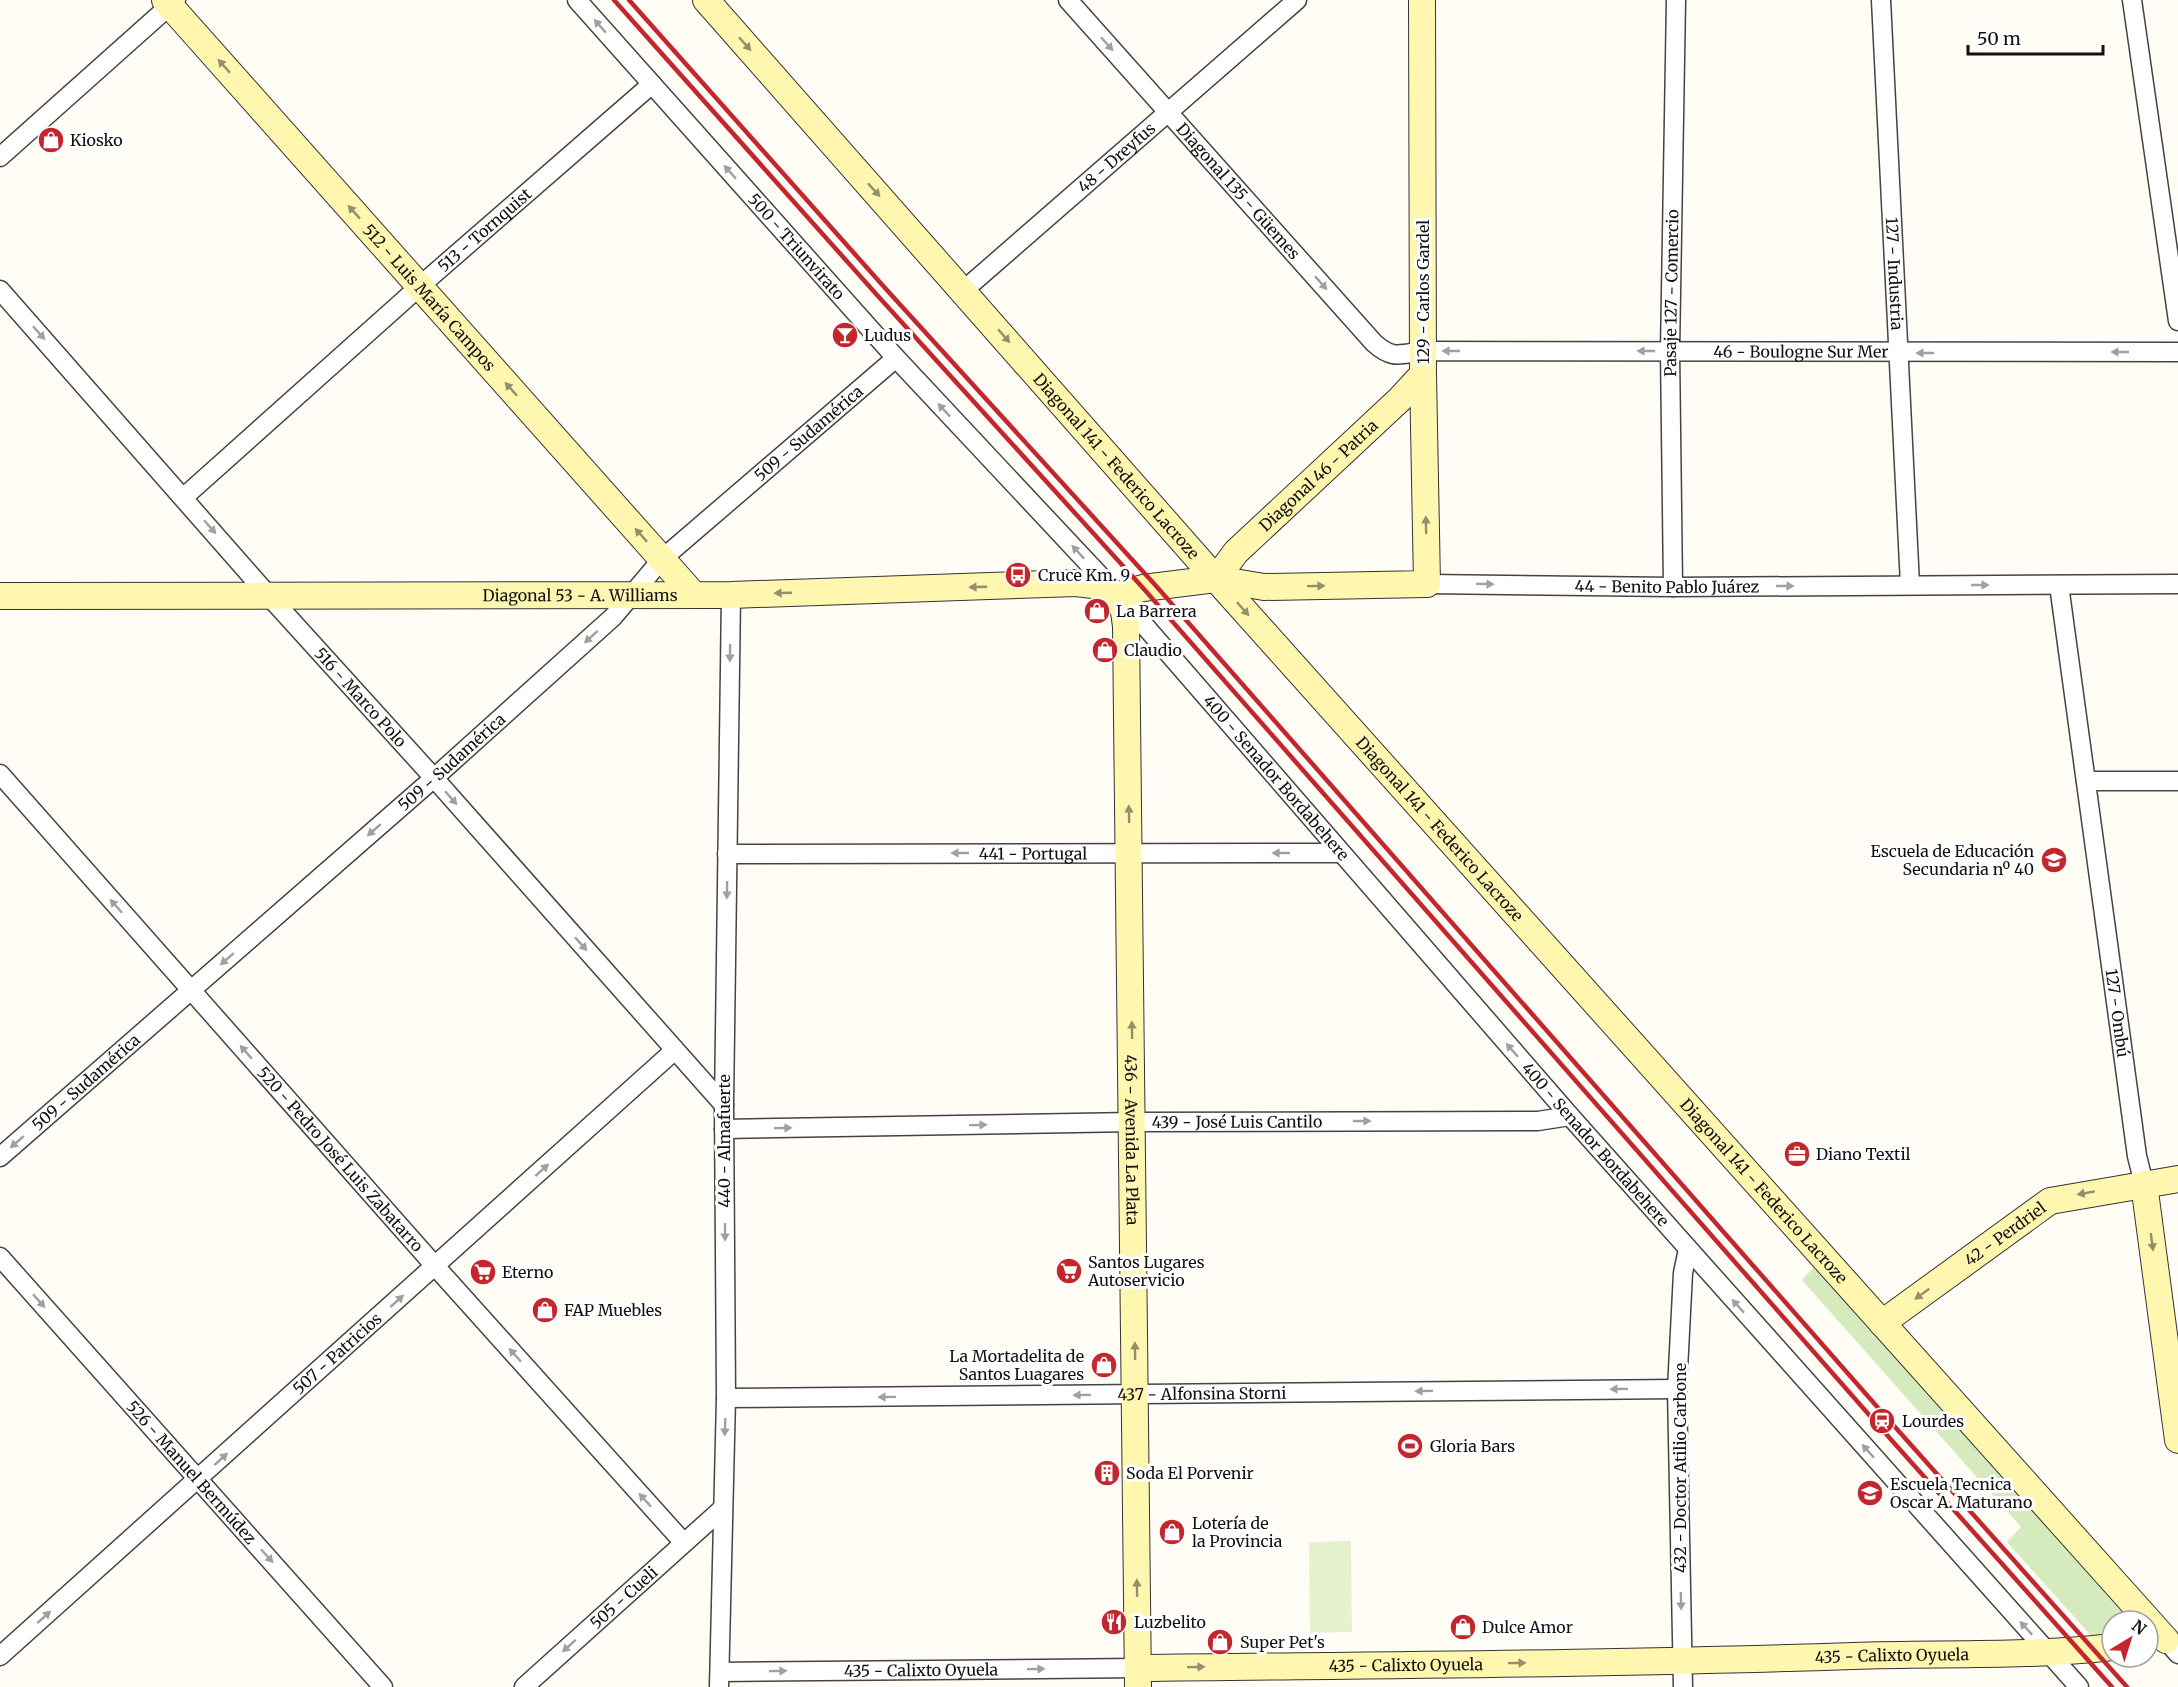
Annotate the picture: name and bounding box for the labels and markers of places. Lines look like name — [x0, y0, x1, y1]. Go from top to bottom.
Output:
shop icon: Kiosko — [36, 125, 66, 155]
place label: Kiosko — [70, 130, 123, 150]
bar icon: Ludus — [830, 320, 860, 350]
place label: Ludus — [864, 325, 911, 345]
bus stop icon: Cruce Km. 9 — [1003, 560, 1033, 590]
place label: Cruce Km. 9 — [1038, 565, 1130, 585]
shop icon: La Barrera — [1082, 596, 1112, 626]
place label: La Barrera — [1116, 601, 1197, 621]
shop icon: Claudio — [1090, 635, 1120, 665]
place label: Claudio — [1124, 640, 1182, 660]
place label: Escuela de Educación Secundaria nº 40 — [1871, 841, 2034, 879]
school or university icon: Escuela de Educación Secundaria nº 40 — [2039, 845, 2069, 875]
office icon: Diano Textil — [1782, 1139, 1812, 1169]
place label: Diano Textil — [1816, 1144, 1911, 1164]
place label: Santos Lugares Autoservicio — [1087, 1252, 1205, 1290]
supermarket icon: Santos Lugares Autoservicio — [1054, 1256, 1084, 1286]
supermarket icon: Eterno — [468, 1257, 498, 1287]
place label: Eterno — [502, 1262, 553, 1282]
shop icon: FAP Muebles — [530, 1295, 560, 1325]
place label: FAP Muebles — [564, 1300, 662, 1320]
place label: La Mortadelita de Santos Luagares — [949, 1346, 1084, 1384]
shop icon: La Mortadelita de Santos Luagares — [1089, 1350, 1119, 1380]
station icon: Lourdes — [1867, 1406, 1897, 1436]
place label: Lourdes — [1902, 1411, 1964, 1431]
sports icon: Gloria Bars — [1395, 1431, 1425, 1461]
place label: Gloria Bars — [1430, 1436, 1515, 1456]
building icon: Soda El Porvenir — [1092, 1458, 1122, 1488]
place label: Soda El Porvenir — [1126, 1463, 1254, 1483]
place label: Escuela Tecnica Oscar A. Maturano — [1890, 1474, 2032, 1512]
school or university icon: Escuela Tecnica Oscar A. Maturano — [1855, 1478, 1885, 1508]
place label: Lotería de la Provincia — [1192, 1513, 1283, 1551]
shop icon: Lotería de la Provincia — [1157, 1517, 1187, 1547]
restaurant icon: Luzbelito — [1099, 1607, 1129, 1637]
place label: Luzbelito — [1134, 1612, 1206, 1632]
shop icon: Dulce Amor — [1448, 1612, 1478, 1642]
place label: Dulce Amor — [1482, 1617, 1573, 1637]
shop icon: Super Pet's — [1205, 1627, 1235, 1657]
place label: Super Pet's — [1240, 1632, 1325, 1652]

